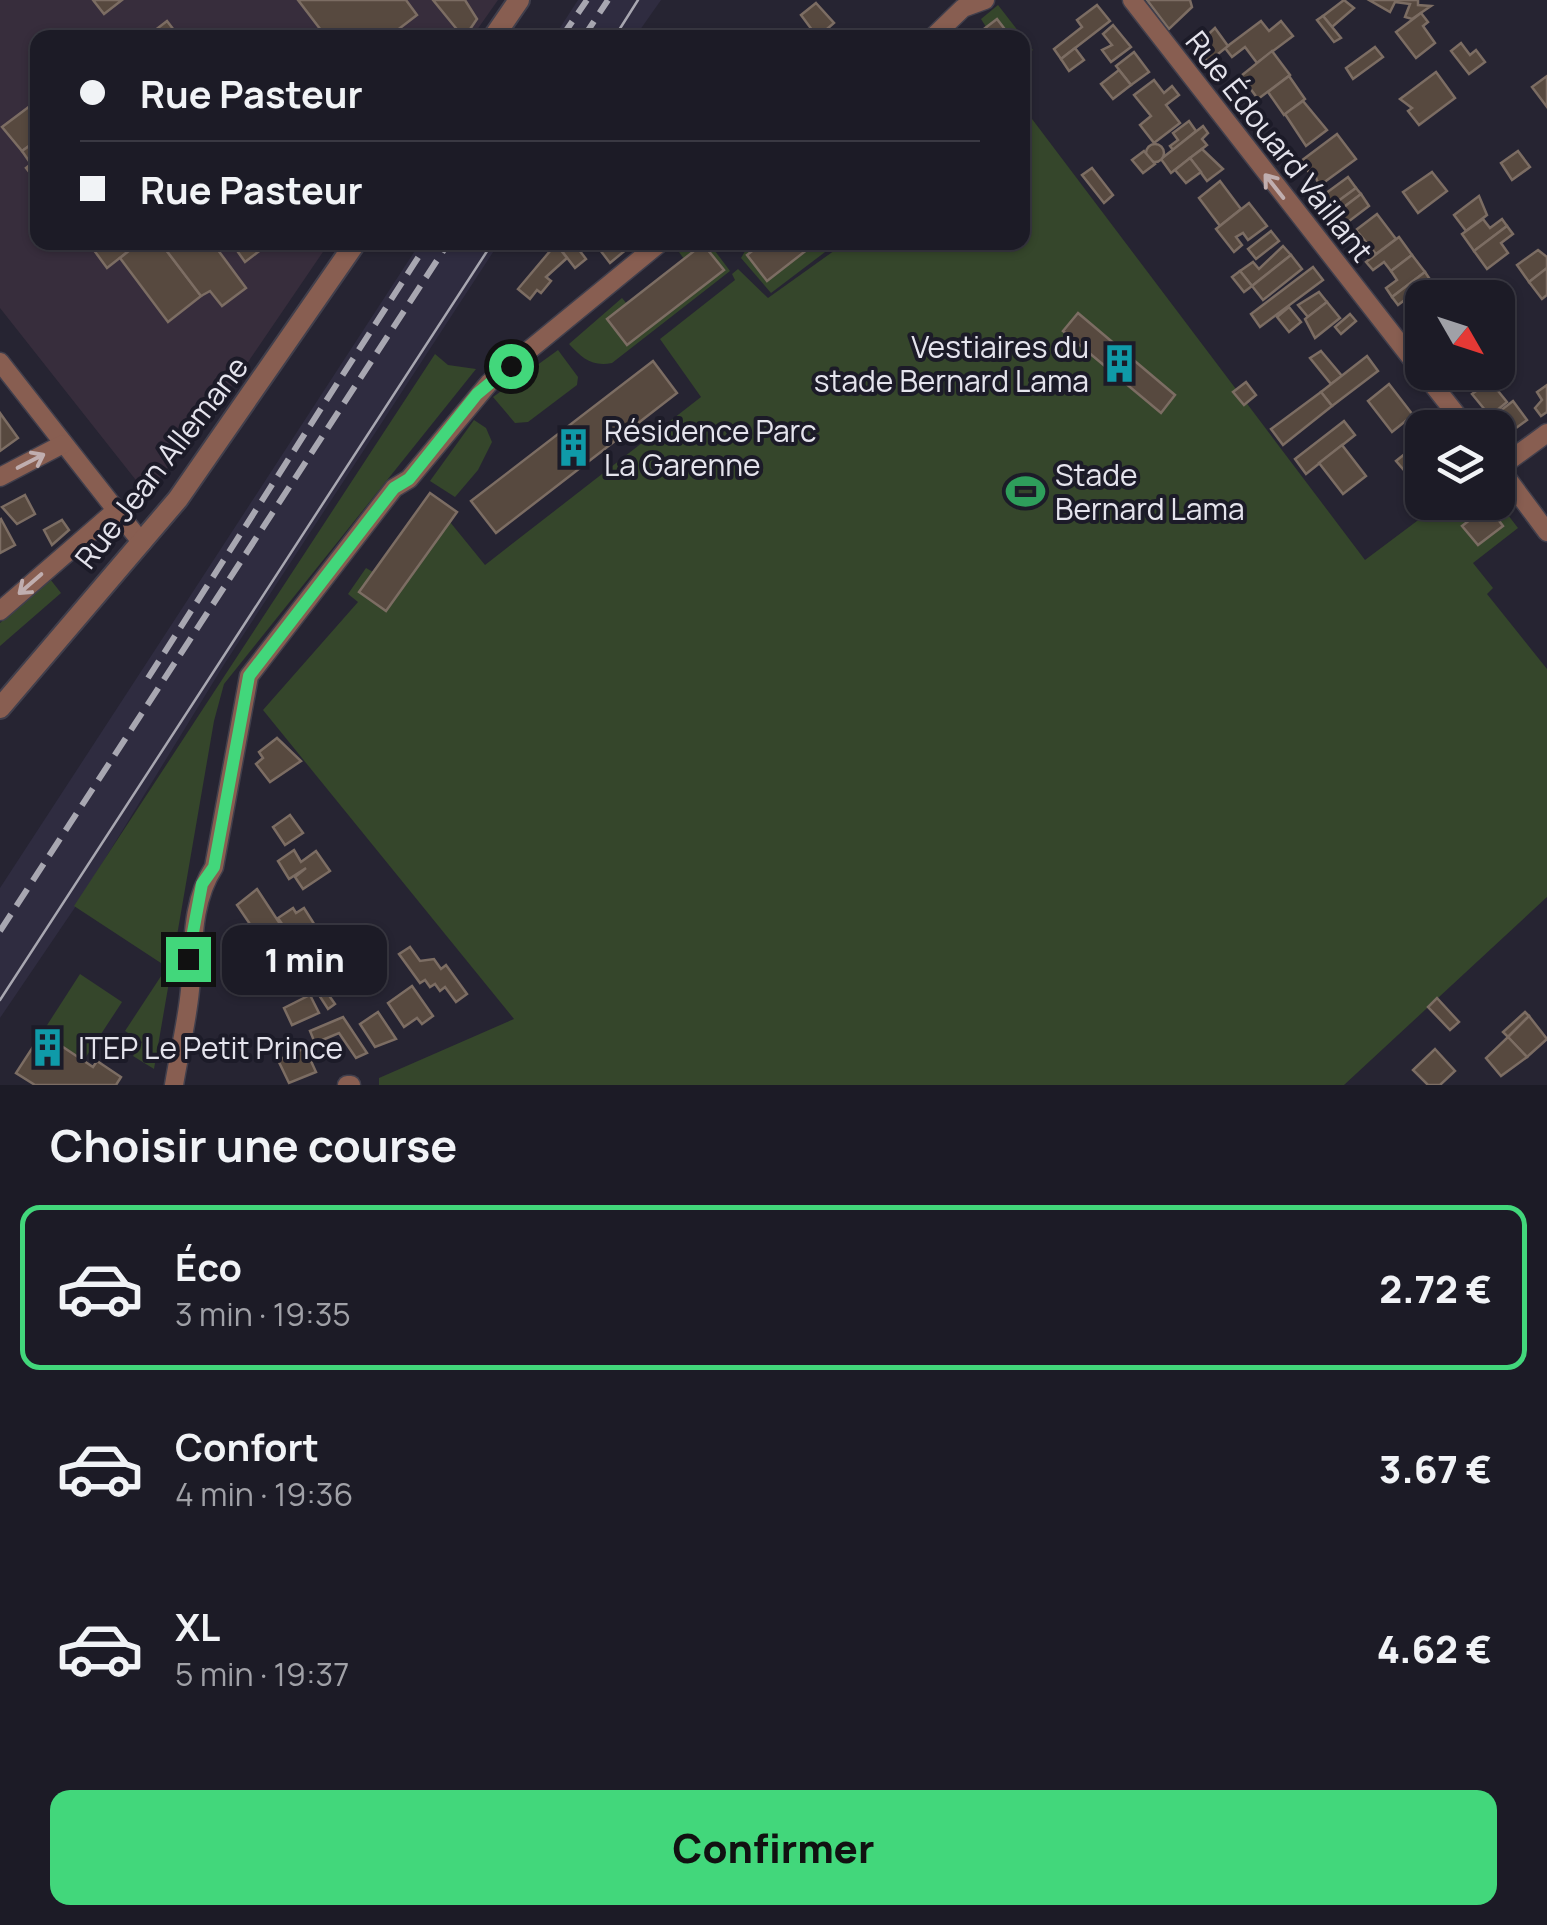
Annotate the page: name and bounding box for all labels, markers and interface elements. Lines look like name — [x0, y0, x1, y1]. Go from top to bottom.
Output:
street label: Rue Édouard Vaillant — [1177, 22, 1383, 270]
text: Rue Pasteur — [140, 67, 363, 119]
text: Rue Pasteur — [140, 163, 363, 215]
one-way arrow — [1264, 173, 1285, 200]
north arrow — [1405, 280, 1515, 390]
map controls — [1405, 280, 1515, 520]
place label: Vestiaires du stade Bernard Lama — [814, 326, 1089, 401]
building icon: Vestiaires du stade Bernard Lama — [1098, 342, 1140, 384]
route start — [489, 344, 534, 389]
street label: Rue Jean Allemane — [65, 347, 257, 577]
place label: Résidence Parc La Garenne — [604, 410, 817, 485]
button: layers — [1405, 410, 1515, 520]
building icon: Résidence Parc La Garenne — [553, 426, 595, 468]
one-way arrow — [16, 451, 46, 470]
place label: Stade Bernard Lama — [1055, 454, 1245, 529]
sports icon: Stade Bernard Lama — [1004, 470, 1046, 512]
one-way arrow — [18, 573, 43, 596]
callout: 1 min — [223, 924, 388, 994]
route end — [166, 937, 211, 982]
text: 1 min — [264, 938, 345, 982]
building icon: ITEP Le Petit Prince — [27, 1026, 69, 1068]
place label: ITEP Le Petit Prince — [78, 1027, 343, 1068]
text: Choisir une course — [50, 1114, 457, 1176]
text: Éco — [175, 1240, 242, 1292]
icon: car — [55, 1243, 145, 1333]
text: 2.72 € — [1379, 1262, 1492, 1314]
text: 3 min · 19:35 — [175, 1292, 351, 1336]
text: Confort — [175, 1420, 319, 1472]
icon: car — [55, 1423, 145, 1513]
text: 3.67 € — [1379, 1442, 1492, 1494]
text: 4 min · 19:36 — [175, 1472, 353, 1516]
text: XL — [175, 1600, 220, 1652]
icon: car — [55, 1603, 145, 1693]
text: 4.62 € — [1377, 1622, 1492, 1674]
text: 5 min · 19:37 — [175, 1652, 349, 1696]
button: Confirmer — [50, 1790, 1497, 1905]

